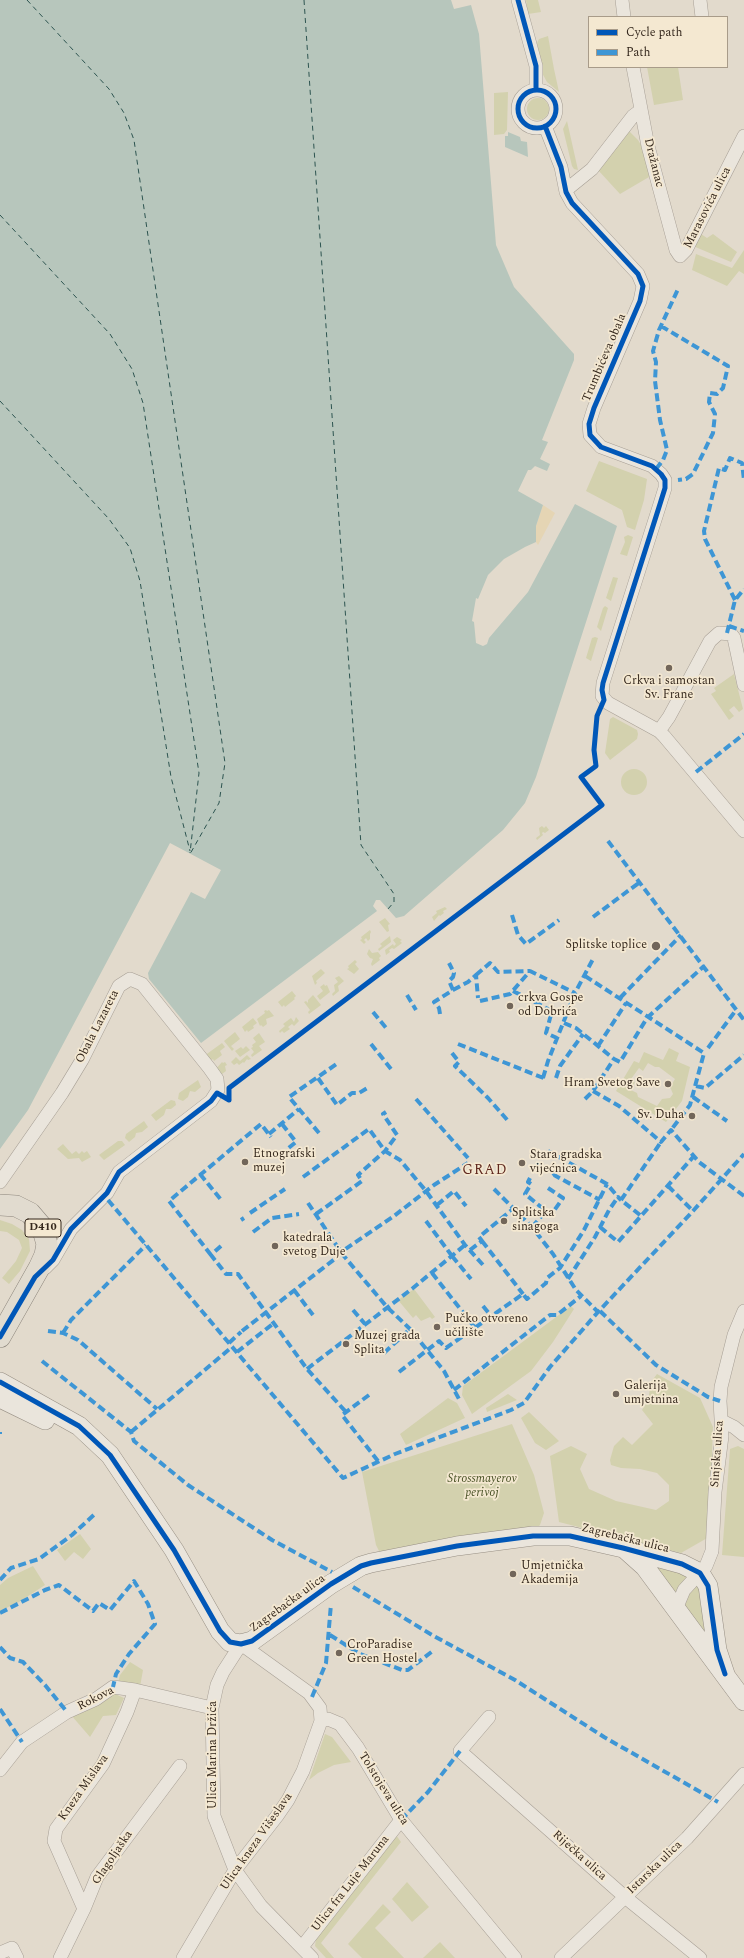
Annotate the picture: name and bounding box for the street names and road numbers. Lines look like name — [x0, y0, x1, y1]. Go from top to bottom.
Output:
street label: Dražanac — [640, 137, 666, 189]
street label: Marasovića ulica — [681, 165, 735, 251]
street label: Trumbićeva obala — [580, 312, 630, 404]
street label: Obala Lazareta — [73, 988, 123, 1066]
road number: D410 — [25, 1219, 61, 1237]
street label: Sinjska ulica — [708, 1420, 728, 1488]
street label: Zagrebačka ulica — [580, 1521, 670, 1557]
street label: Zagrebačka ulica — [247, 1572, 329, 1636]
street label: Rokova — [75, 1684, 117, 1714]
street label: Ulica Marina Držića — [207, 1701, 221, 1809]
street label: Tolstojeva ulica — [355, 1750, 411, 1828]
street label: Kneza Mislava — [56, 1752, 112, 1824]
street label: Ulica kneza Višeslava — [218, 1791, 296, 1893]
street label: Glagoljaška — [90, 1828, 136, 1888]
street label: Riječka ulica — [549, 1828, 609, 1884]
street label: Ulica fra Luje Maruna — [309, 1833, 393, 1935]
street label: Istarska ulica — [625, 1838, 685, 1898]

